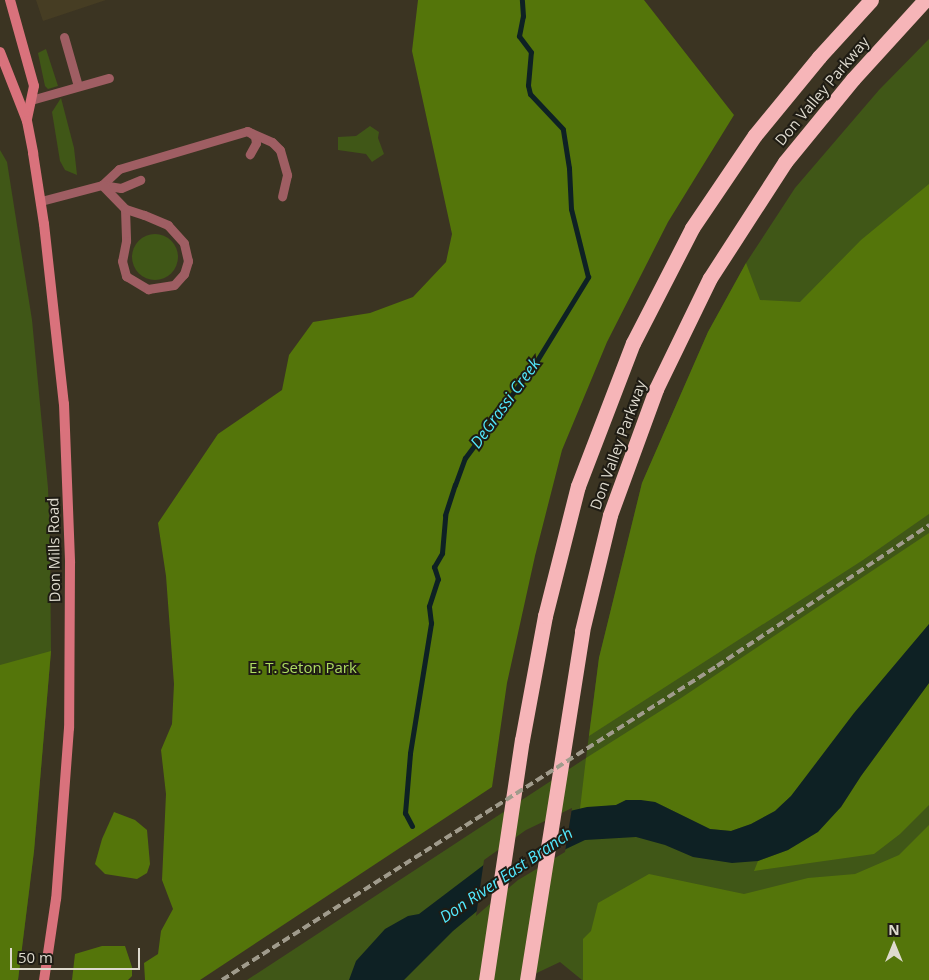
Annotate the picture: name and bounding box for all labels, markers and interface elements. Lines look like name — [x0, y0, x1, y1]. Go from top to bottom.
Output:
street label: Don Valley Parkway — [771, 33, 873, 149]
water label: DeGrassi Creek — [466, 354, 544, 452]
street label: Don Valley Parkway — [586, 378, 650, 512]
street label: Don Mills Road — [44, 498, 64, 602]
park label: E. T. Seton Park — [249, 659, 357, 677]
water label: Don River East Branch — [436, 823, 576, 927]
north arrow — [869, 920, 919, 970]
text: N — [888, 920, 900, 939]
scale bar — [12, 938, 142, 970]
text: 50 m — [18, 947, 53, 967]

